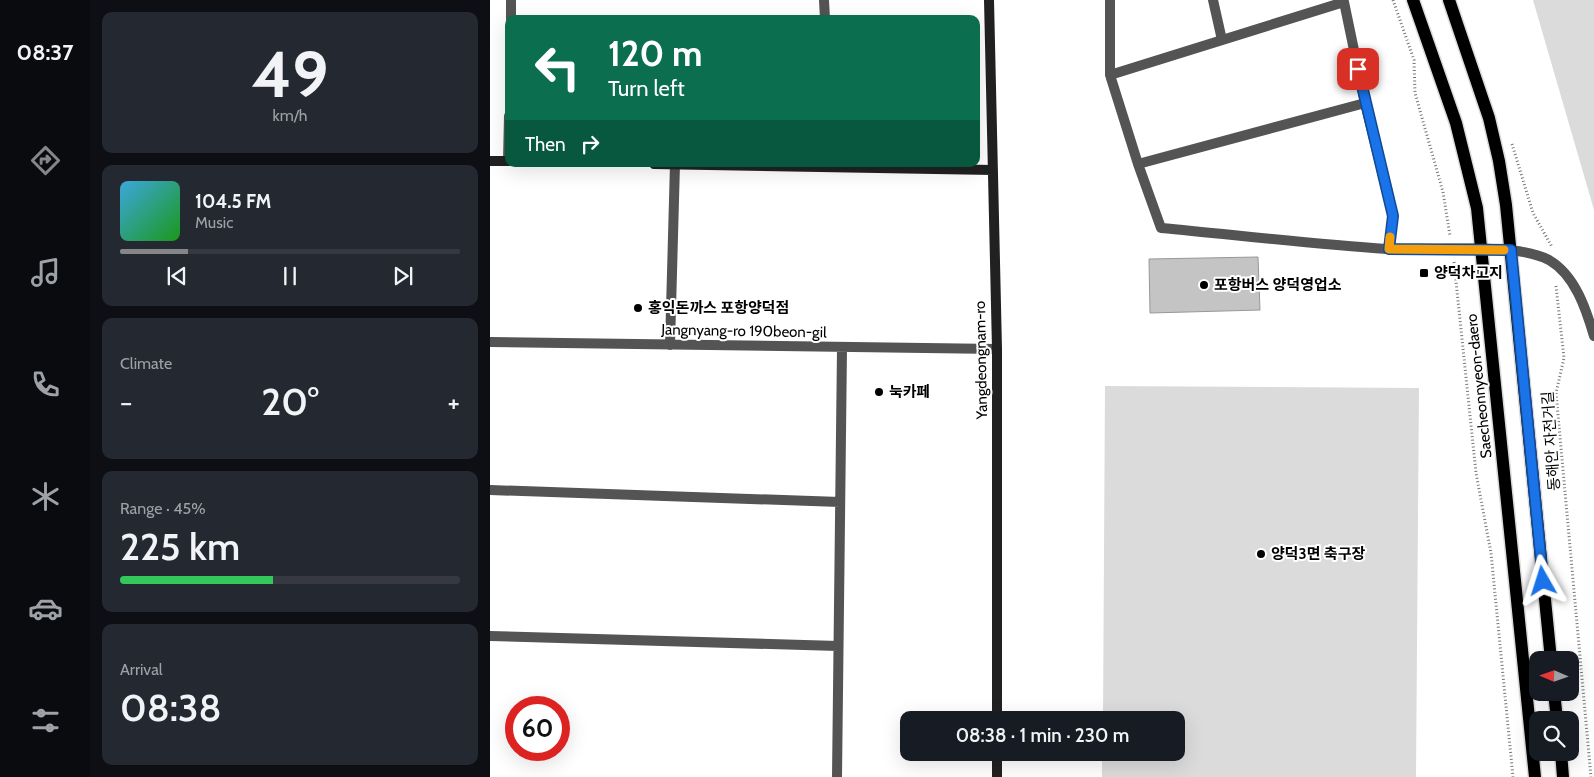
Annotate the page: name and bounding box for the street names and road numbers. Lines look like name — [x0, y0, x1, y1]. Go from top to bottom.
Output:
street label: Yangdeongnam-ro — [971, 301, 991, 420]
street label: Saecheonnyeon-daero — [1462, 313, 1496, 459]
street label: Jangnyang-ro 190beon-gil — [660, 321, 827, 341]
street label: 동해안 자전거길 — [1539, 391, 1563, 491]

